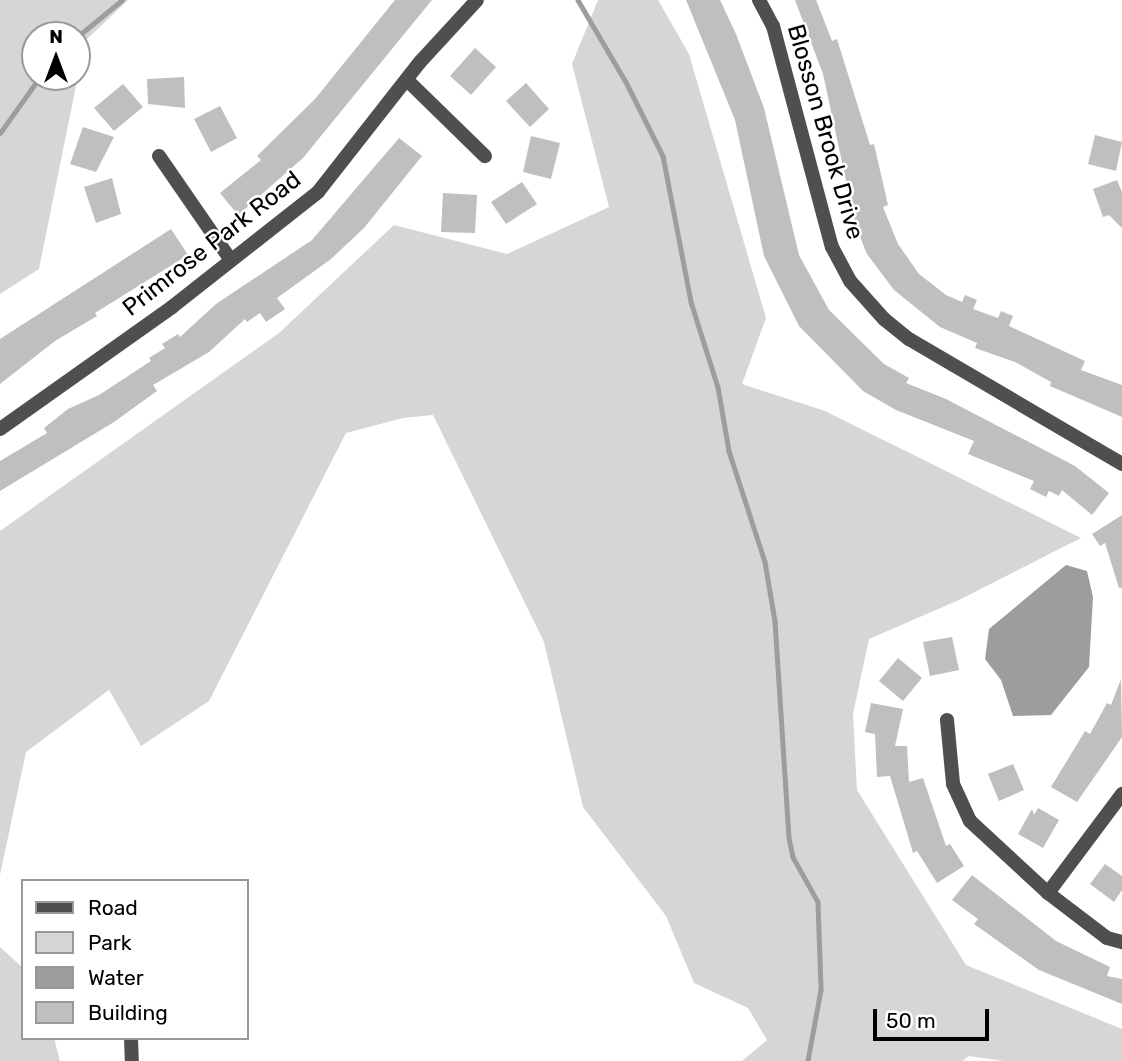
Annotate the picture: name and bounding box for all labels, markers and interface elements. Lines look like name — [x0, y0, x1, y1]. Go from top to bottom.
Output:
north arrow — [21, 21, 91, 91]
street label: Blosson Brook Drive — [780, 21, 870, 243]
text: N — [49, 25, 63, 48]
street label: Primrose Park Road — [117, 165, 307, 323]
legend — [21, 879, 248, 1040]
text: Road — [88, 895, 138, 920]
text: Park — [88, 930, 132, 955]
text: Water — [88, 965, 144, 990]
scale bar — [877, 995, 992, 1038]
text: Building — [88, 1000, 168, 1025]
text: 50 m — [886, 1008, 936, 1033]

